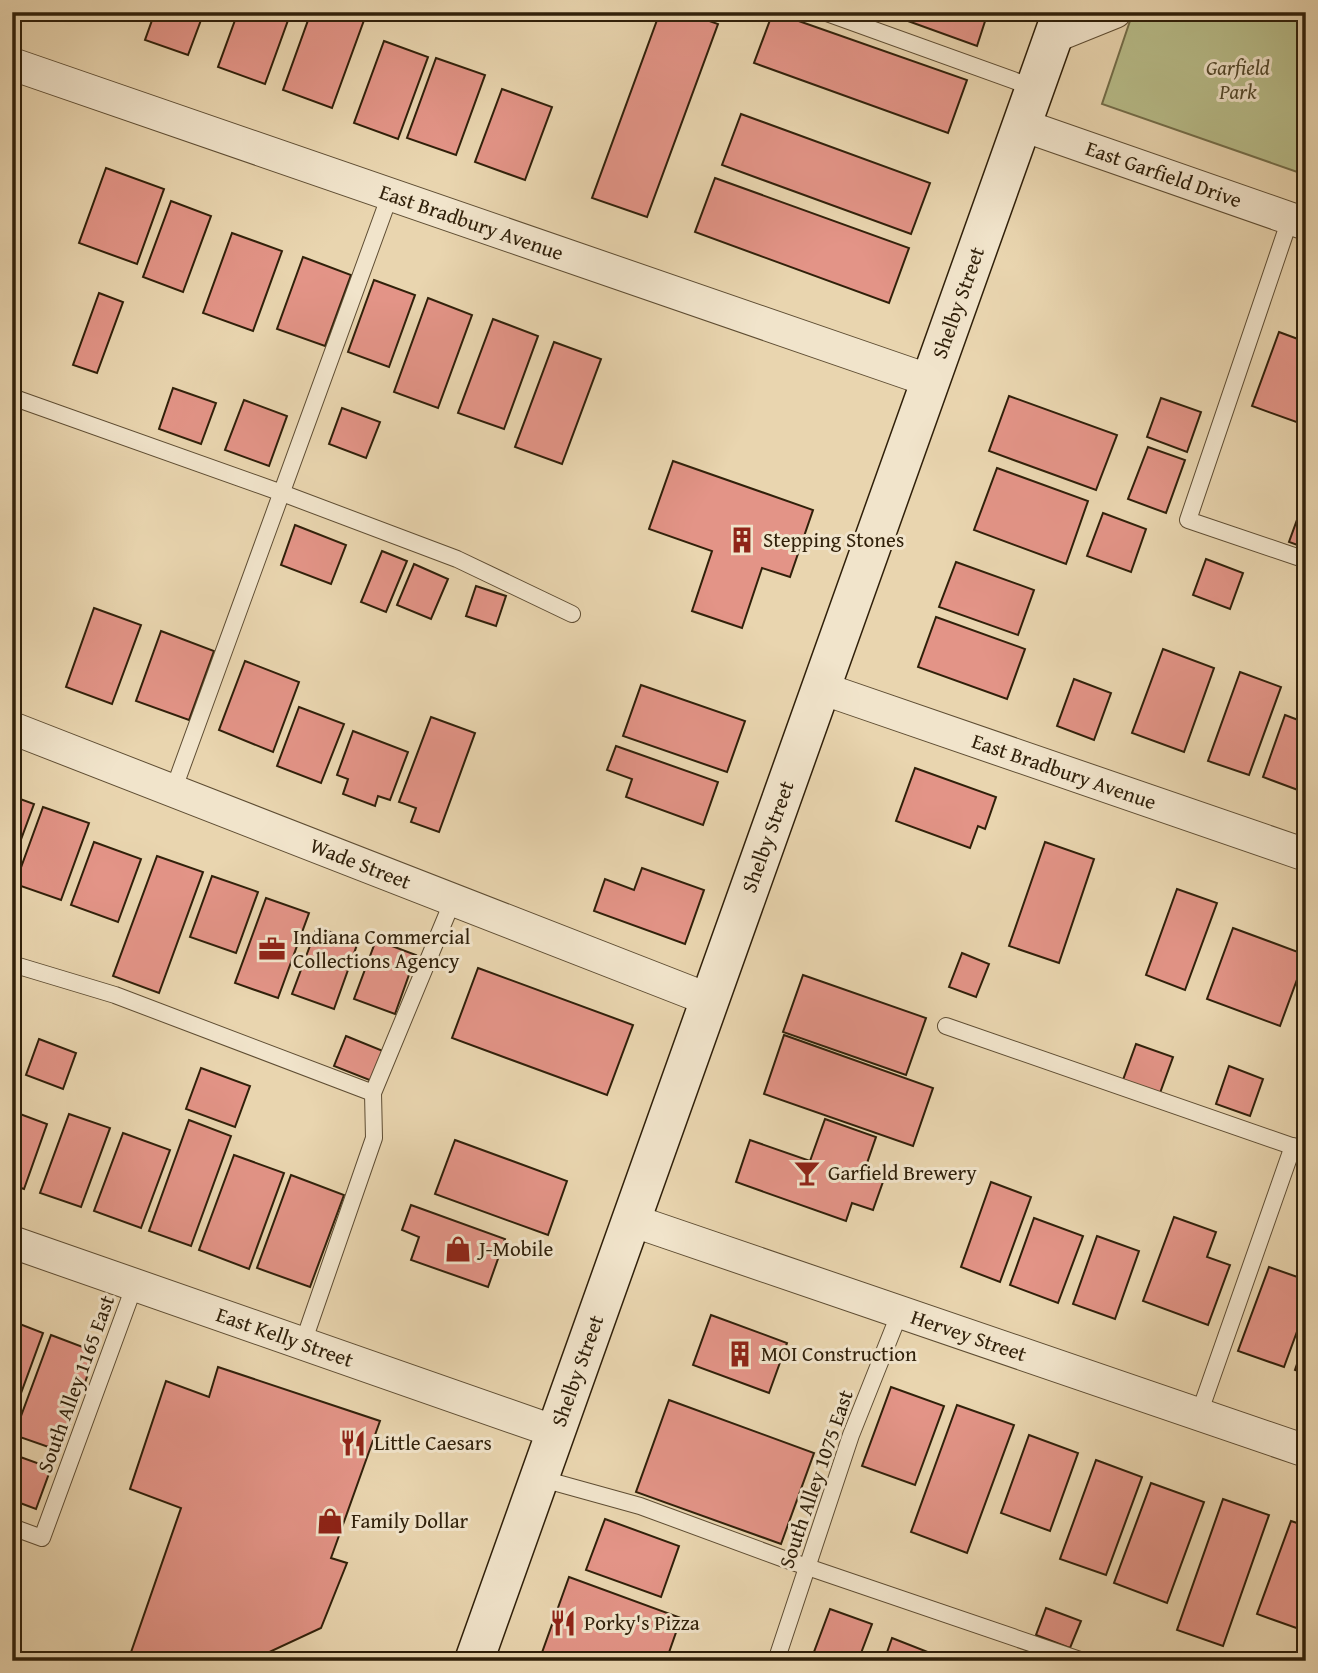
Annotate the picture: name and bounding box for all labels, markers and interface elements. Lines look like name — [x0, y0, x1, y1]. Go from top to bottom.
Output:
park label: Garfield Park — [1206, 52, 1270, 107]
street label: East Garfield Drive — [1082, 132, 1246, 215]
street label: East Bradbury Avenue — [375, 176, 568, 268]
street label: Shelby Street — [924, 242, 992, 363]
place label: Stepping Stones — [763, 524, 904, 555]
building icon: Stepping Stones — [727, 525, 757, 555]
street label: East Bradbury Avenue — [968, 725, 1161, 817]
street label: Shelby Street — [733, 776, 802, 897]
street label: Wade Street — [306, 830, 416, 897]
place label: Indiana Commercial Collections Agency — [293, 921, 470, 976]
office icon: Indiana Commercial Collections Agency — [257, 934, 287, 964]
place label: Garfield Brewery — [828, 1157, 977, 1188]
bar icon: Garfield Brewery — [792, 1158, 822, 1188]
place label: J-Mobile — [476, 1233, 553, 1264]
shop icon: J-Mobile — [443, 1234, 473, 1264]
street label: South Alley 1165 East — [29, 1290, 122, 1477]
street label: East Kelly Street — [212, 1299, 358, 1375]
street label: Hervey Street — [907, 1301, 1032, 1369]
street label: Shelby Street — [543, 1310, 611, 1431]
place label: MOI Construction — [761, 1338, 917, 1369]
building icon: MOI Construction — [725, 1339, 755, 1369]
street label: South Alley 1075 East — [770, 1385, 861, 1572]
place label: Little Caesars — [374, 1427, 492, 1458]
restaurant icon: Little Caesars — [338, 1428, 368, 1458]
place label: Family Dollar — [351, 1505, 469, 1536]
shop icon: Family Dollar — [315, 1506, 345, 1536]
place label: Porky's Pizza — [584, 1607, 700, 1638]
restaurant icon: Porky's Pizza — [548, 1608, 578, 1638]

